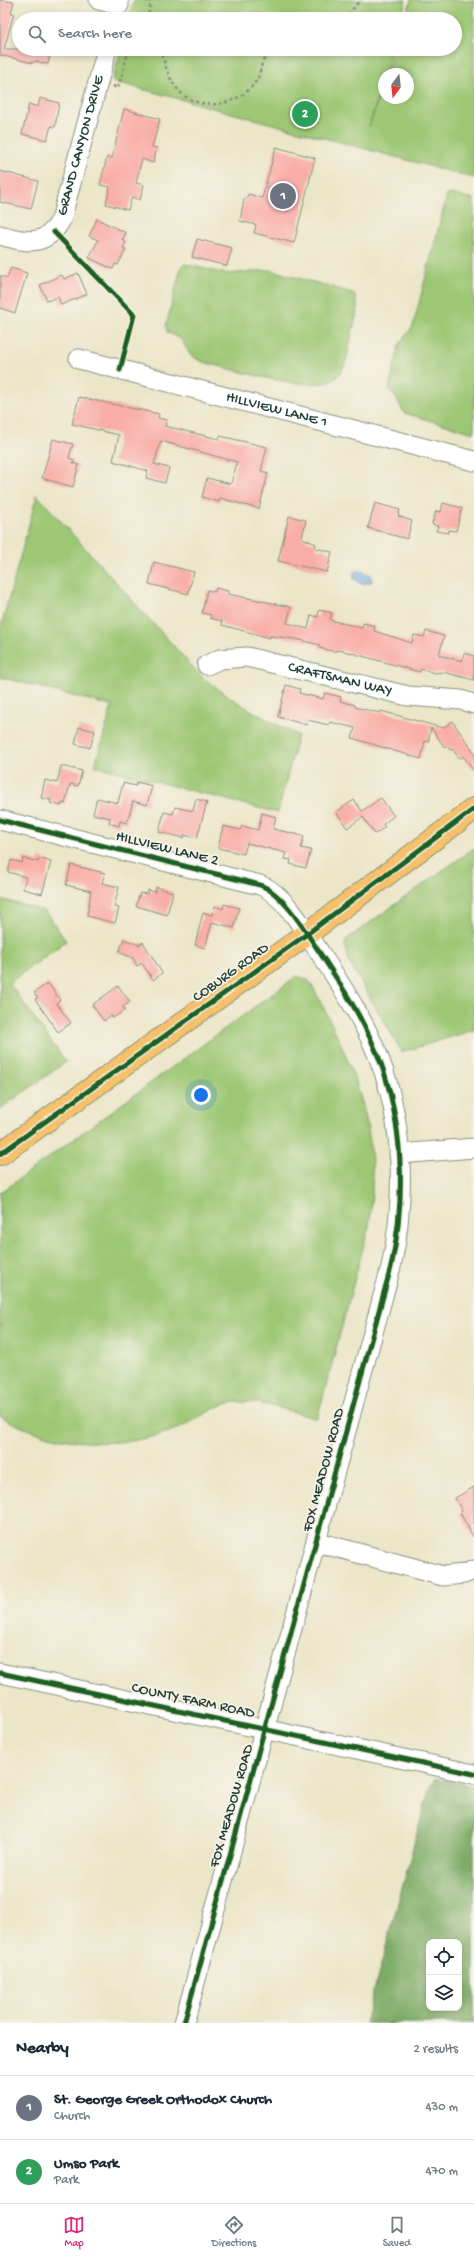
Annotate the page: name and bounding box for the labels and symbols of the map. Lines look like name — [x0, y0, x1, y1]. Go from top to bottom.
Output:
north arrow — [378, 68, 414, 104]
street label: GRAND CANYON DRIVE — [54, 73, 109, 218]
pin: 2 — [292, 99, 318, 129]
pin: 1 — [270, 181, 296, 211]
street label: HILLVIEW LANE 1 — [224, 388, 329, 432]
street label: CRAFTSMAN WAY — [286, 658, 394, 701]
street label: HILLVIEW LANE 2 — [114, 828, 220, 870]
street label: COBURG ROAD — [189, 939, 273, 1007]
your location — [191, 1085, 211, 1105]
street label: FOX MEADOW ROAD — [299, 1406, 349, 1535]
street label: COUNTY FARM ROAD — [130, 1679, 257, 1723]
street label: FOX MEADOW ROAD — [206, 1742, 258, 1871]

